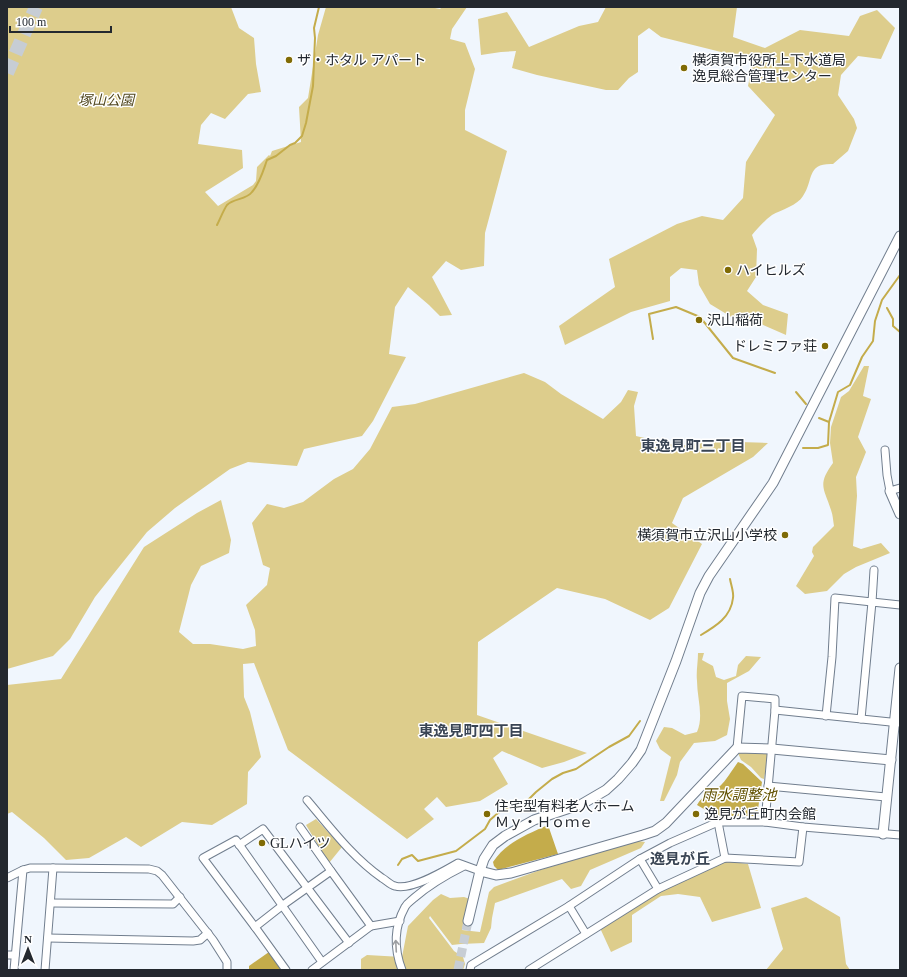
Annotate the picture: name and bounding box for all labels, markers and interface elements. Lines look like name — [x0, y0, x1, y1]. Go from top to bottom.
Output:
scale bar — [10, 8, 111, 34]
text: 100 m — [16, 15, 47, 29]
place label: ザ・ホタル アパート — [297, 53, 426, 68]
place label: 横須賀市役所上下水道局 逸見総合管理センター — [692, 53, 846, 84]
marker: ザ・ホタル アパート — [284, 55, 294, 65]
marker: 横須賀市役所上下水道局 逸見総合管理センター — [679, 63, 689, 73]
park label: 塚山公園 — [78, 93, 136, 108]
place label: ハイヒルズ — [736, 262, 806, 278]
marker: ハイヒルズ — [723, 265, 733, 275]
place label: 沢山稲荷 — [707, 313, 763, 328]
marker: 沢山稲荷 — [694, 315, 704, 325]
place label: ドレミファ荘 — [733, 339, 817, 354]
marker: ドレミファ荘 — [820, 341, 830, 351]
district label: 東逸見町三丁目 — [640, 438, 746, 454]
place label: 横須賀市立沢山小学校 — [637, 528, 777, 543]
marker: 横須賀市立沢山小学校 — [780, 530, 790, 540]
district label: 東逸見町四丁目 — [418, 723, 524, 739]
water label: 雨水調整池 — [701, 787, 778, 803]
place label: 住宅型有料老人ホーム Ｍｙ・Ｈｏｍｅ — [495, 798, 635, 831]
place label: 逸見が丘町内会館 — [704, 807, 816, 822]
marker: 住宅型有料老人ホーム Ｍｙ・Ｈｏｍｅ — [482, 809, 492, 819]
marker: 逸見が丘町内会館 — [691, 809, 701, 819]
place label: GLハイツ — [270, 836, 330, 851]
marker: GLハイツ — [257, 838, 267, 848]
district label: 逸見が丘 — [650, 851, 710, 867]
north arrow — [8, 929, 48, 969]
text: N — [24, 933, 32, 945]
one-way arrow — [393, 940, 400, 953]

